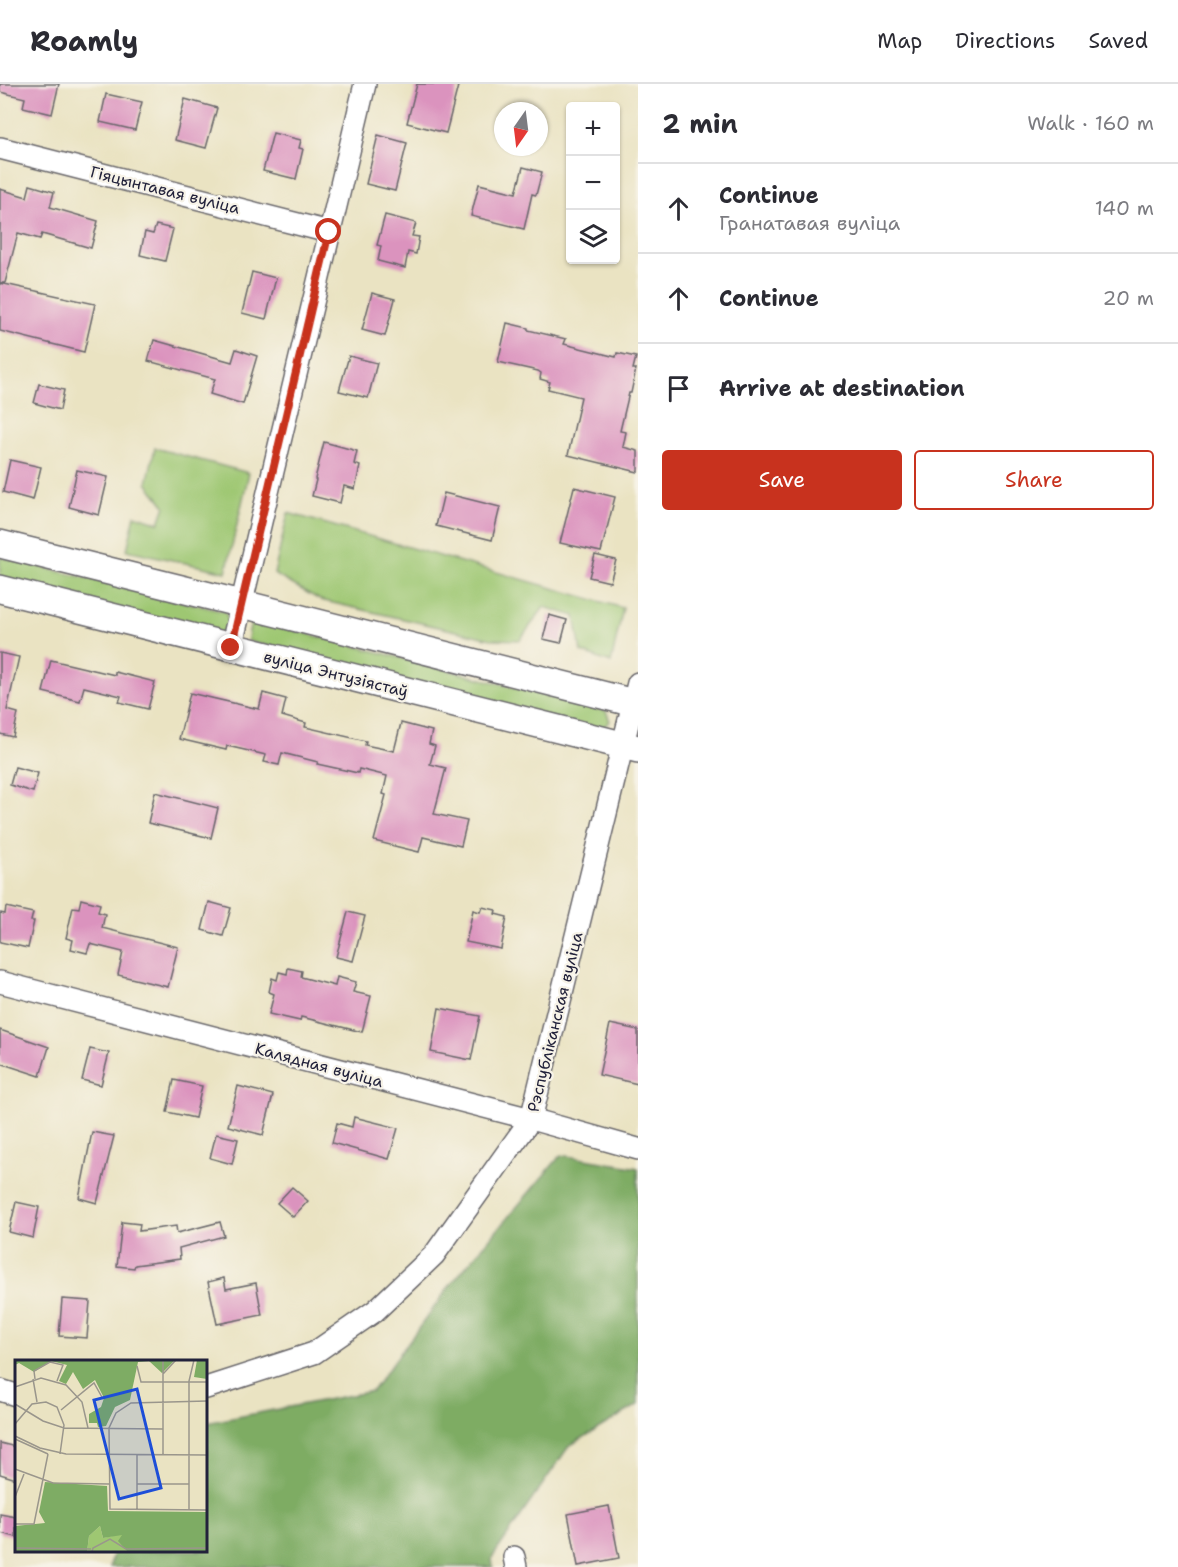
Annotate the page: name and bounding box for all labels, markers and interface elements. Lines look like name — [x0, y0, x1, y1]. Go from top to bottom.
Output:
text: Roamly — [30, 22, 138, 60]
text: Map — [877, 27, 922, 55]
text: Directions — [955, 27, 1055, 55]
text: Saved — [1088, 27, 1148, 55]
north arrow — [494, 102, 548, 156]
map controls — [566, 102, 620, 264]
button: + — [566, 102, 620, 156]
text: 2 min — [662, 106, 738, 141]
text: Walk · 160 m — [1027, 110, 1154, 136]
button: − — [566, 156, 620, 210]
street label: Гіяцынтавая вуліца — [88, 161, 242, 219]
text: Continue — [719, 181, 819, 210]
icon: ahead — [662, 192, 695, 225]
text: 140 m — [1095, 195, 1154, 221]
button: layers — [566, 210, 620, 264]
text: Гранатавая вуліца — [719, 210, 900, 236]
route start — [315, 218, 341, 244]
icon: ahead — [662, 282, 695, 315]
text: Continue — [719, 284, 819, 313]
text: 20 m — [1103, 285, 1154, 311]
icon: arrive — [662, 372, 695, 405]
text: Arrive at destination — [719, 374, 965, 403]
button: Save — [662, 450, 902, 510]
button: Share — [914, 450, 1154, 510]
route end — [217, 634, 243, 660]
street label: вуліца Энтузіястаў — [262, 646, 410, 702]
street label: Рэспубліканская вуліца — [522, 930, 588, 1114]
street label: Калядная вуліца — [253, 1038, 385, 1092]
inset map — [15, 1360, 207, 1552]

